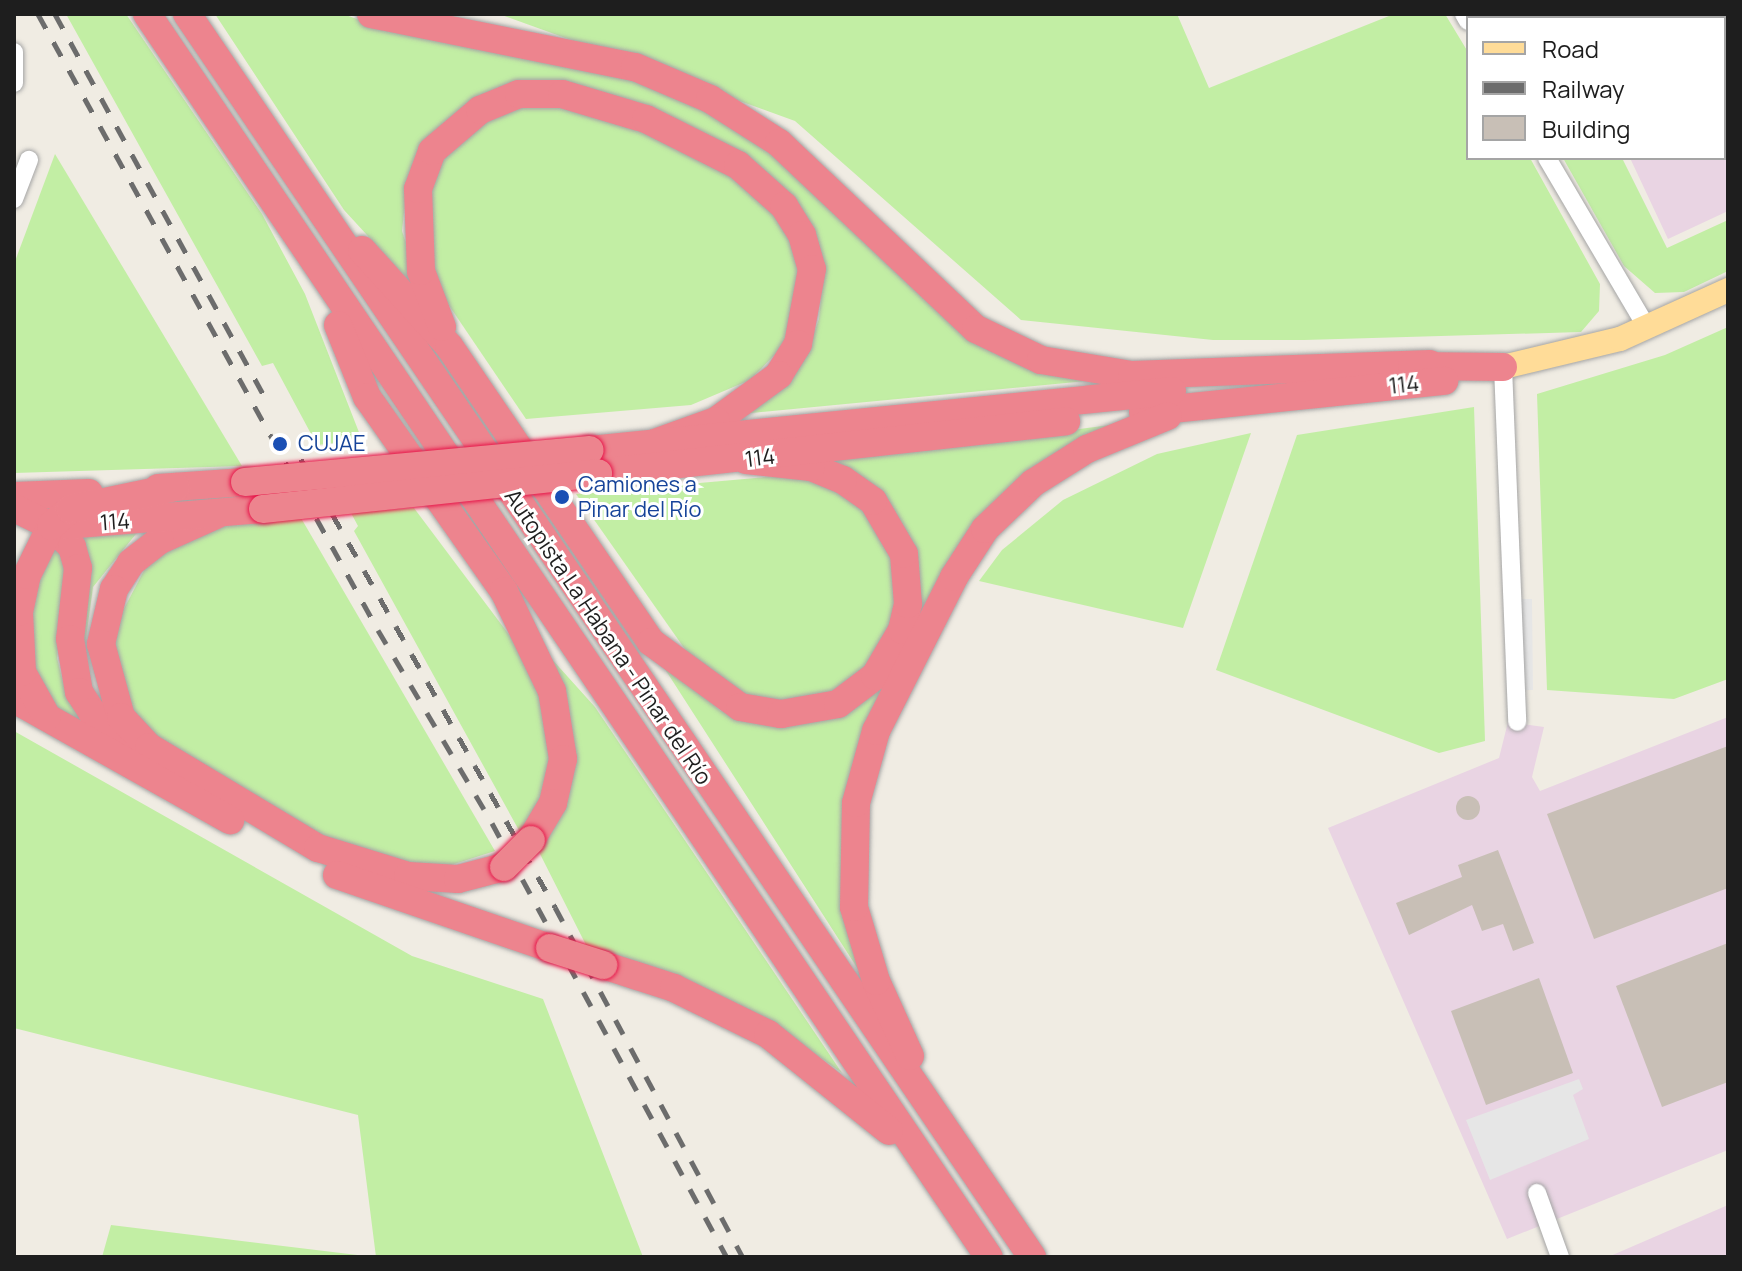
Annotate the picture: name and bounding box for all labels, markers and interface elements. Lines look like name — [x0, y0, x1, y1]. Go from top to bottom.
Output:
legend — [1466, 16, 1726, 160]
text: Road — [1542, 32, 1599, 65]
text: Railway — [1542, 72, 1625, 105]
text: Building — [1542, 112, 1630, 145]
street label: 114 — [1388, 370, 1420, 400]
place label: CUJAE — [298, 431, 365, 457]
marker: CUJAE — [269, 433, 291, 455]
street label: 114 — [743, 443, 777, 473]
place label: Camiones a Pinar del Río — [578, 471, 701, 522]
street label: Autopista La Habana - Pinar del Río — [499, 484, 717, 790]
marker: Camiones a Pinar del Río — [553, 488, 571, 506]
street label: 114 — [99, 508, 131, 536]

